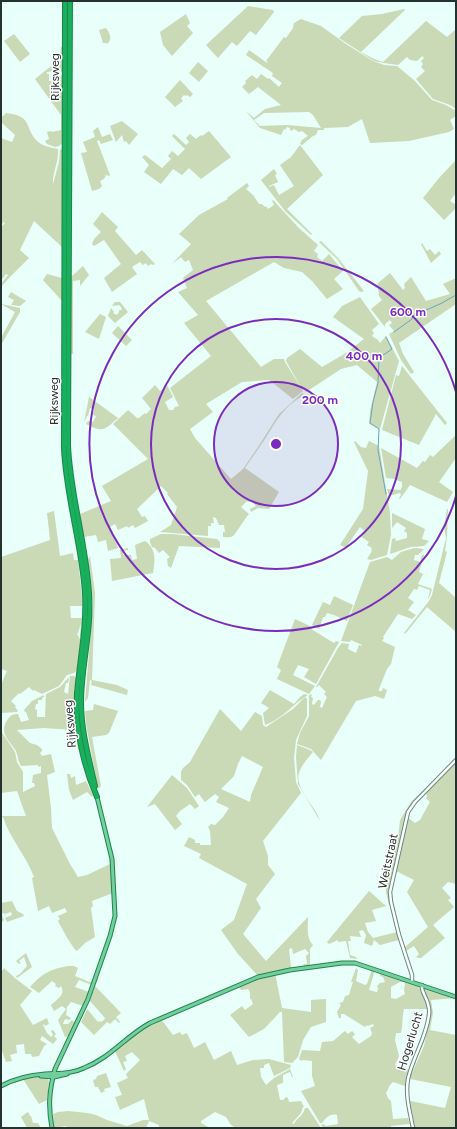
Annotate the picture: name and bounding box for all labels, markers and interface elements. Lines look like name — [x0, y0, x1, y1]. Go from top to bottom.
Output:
street label: Rijksweg — [48, 53, 62, 101]
text: 600 m — [390, 305, 426, 319]
text: 400 m — [346, 349, 382, 363]
street label: Rijksweg — [47, 377, 61, 425]
text: 200 m — [302, 393, 338, 407]
centre of rings — [269, 437, 283, 451]
street label: Rijksweg — [61, 700, 79, 748]
street label: Weitstraat — [375, 832, 401, 890]
street label: Hogerlucht — [394, 1009, 426, 1072]

